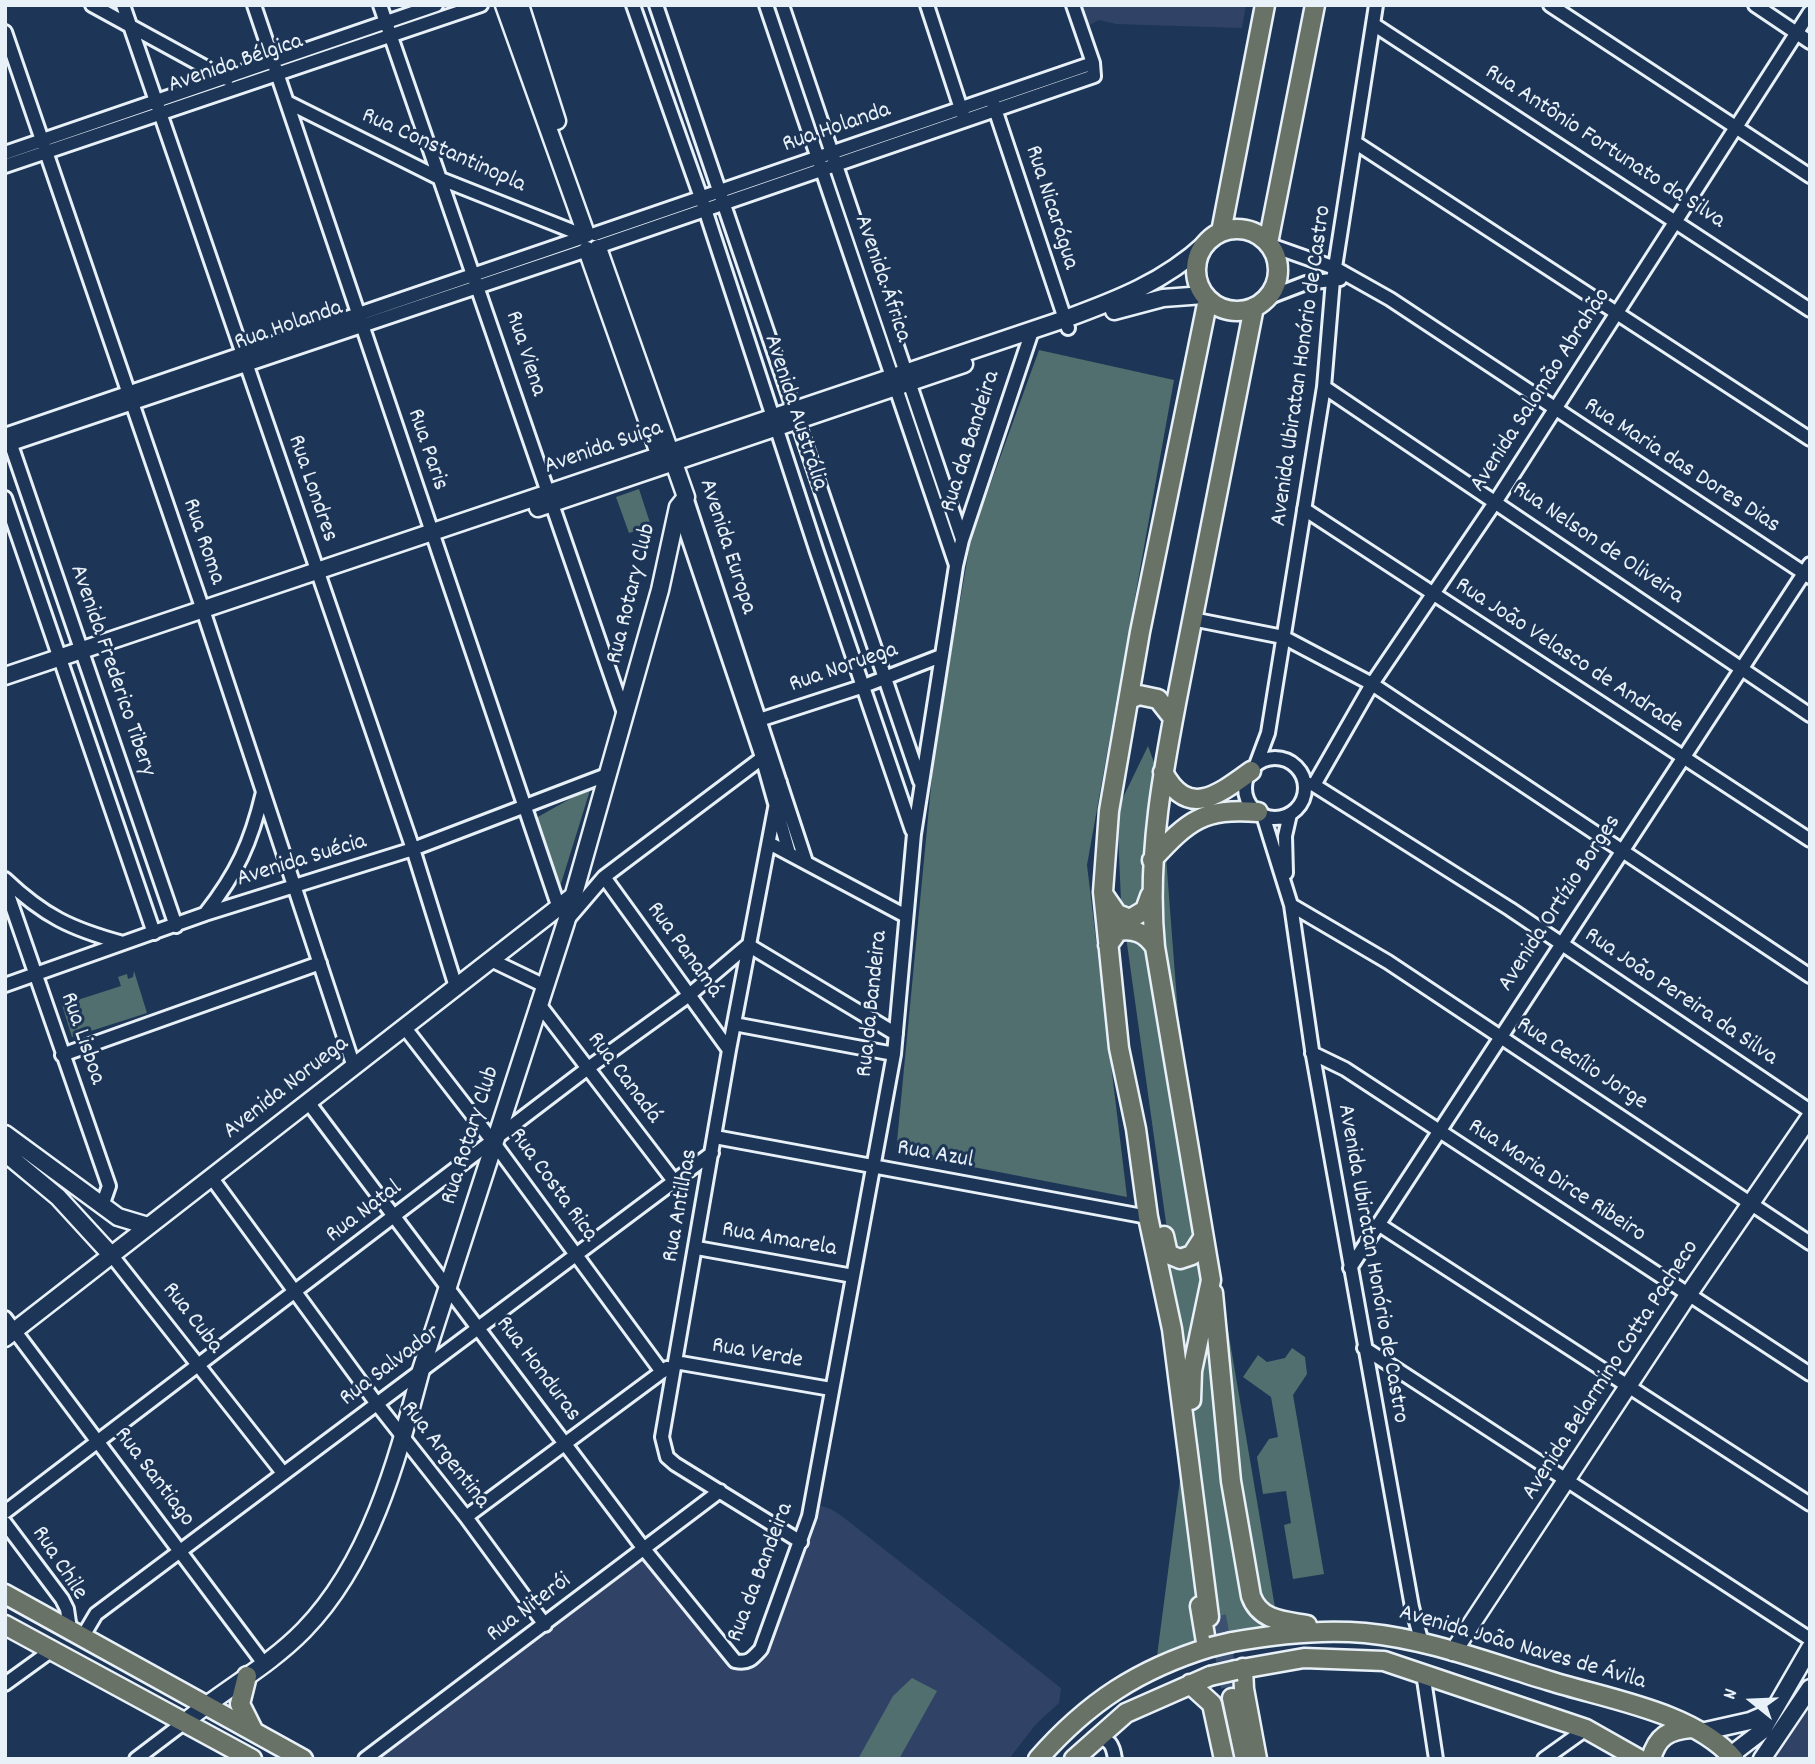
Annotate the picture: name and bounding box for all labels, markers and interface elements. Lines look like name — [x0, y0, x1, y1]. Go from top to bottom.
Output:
street label: Avenida Bélgica — [165, 29, 307, 101]
street label: Rua Antônio Fortunato da Silva — [1478, 59, 1730, 237]
street label: Rua Holanda — [779, 97, 895, 161]
street label: Rua Constantinopla — [356, 103, 530, 201]
street label: Rua Nicarágua — [1016, 142, 1084, 274]
street label: Avenida Ubiratan Honório de Castro — [1266, 204, 1340, 528]
street label: Avenida África — [846, 212, 916, 346]
street label: Avenida Salomão Abrahão — [1465, 284, 1619, 498]
street label: Rua Holanda — [231, 295, 347, 359]
street label: Rua Viena — [497, 308, 551, 400]
street label: Avenida Austrália — [755, 332, 833, 494]
street label: Rua da Bandeira — [936, 368, 1008, 516]
street label: Rua Maria das Dores Dias — [1577, 393, 1785, 541]
street label: Rua Paris — [399, 405, 453, 495]
street label: Avenida Suiça — [541, 415, 667, 483]
street label: Rua Londres — [279, 432, 343, 546]
street label: Avenida Europa — [691, 476, 761, 618]
street label: Rua Nelson de Oliveira — [1506, 476, 1688, 612]
street label: Rua Roma — [174, 495, 230, 589]
street label: Rua Rotary Club — [602, 521, 664, 667]
street label: Avenida Frederico Tibery — [61, 561, 161, 781]
street label: Rua João Velasco de Andrade — [1449, 572, 1687, 742]
street label: Rua Noruega — [786, 637, 902, 701]
street label: Avenida Ortízio Borges — [1493, 810, 1629, 998]
street label: Avenida Suécia — [234, 829, 370, 895]
street label: Rua Panamá — [639, 897, 727, 1005]
street label: Rua João Pereira da Silva — [1578, 923, 1782, 1073]
street label: Rua da Bandeira — [852, 929, 896, 1079]
street label: Rua Lisboa — [52, 989, 110, 1089]
street label: Rua Cecílio Jorge — [1510, 1012, 1652, 1118]
street label: Rua Canadá — [579, 1027, 667, 1131]
street label: Avenida Noruega — [219, 1031, 355, 1147]
street label: Rua Rotary Club — [436, 1063, 508, 1209]
street label: Avenida Ubiratan Honório de Castro — [1329, 1102, 1413, 1426]
street label: Rua Maria Dirce Ribeiro — [1462, 1114, 1650, 1250]
street label: Rua Costa Rica — [501, 1123, 603, 1249]
street label: Rua Azul — [895, 1135, 975, 1177]
street label: Rua Antilhas — [658, 1147, 706, 1265]
street label: Rua Natal — [321, 1175, 409, 1251]
street label: Rua Amarela — [719, 1217, 839, 1265]
street label: Avenida Belarmino Cotta Pacheco — [1517, 1236, 1707, 1506]
street label: Rua Cuba — [154, 1278, 228, 1360]
street label: Rua Honduras — [488, 1312, 586, 1428]
street label: Rua Salvador — [335, 1320, 447, 1414]
street label: Rua Verde — [709, 1333, 805, 1377]
street label: Rua Argentina — [393, 1396, 495, 1516]
street label: Rua Santiago — [106, 1422, 200, 1534]
street label: Rua da Bandeira — [722, 1499, 802, 1647]
street label: Rua Chile — [24, 1522, 92, 1606]
street label: Rua Niterói — [482, 1568, 578, 1650]
street label: Avenida João Naves de Ávila — [1395, 1600, 1649, 1698]
north arrow — [1717, 1666, 1787, 1736]
text: N — [1717, 1686, 1746, 1703]

